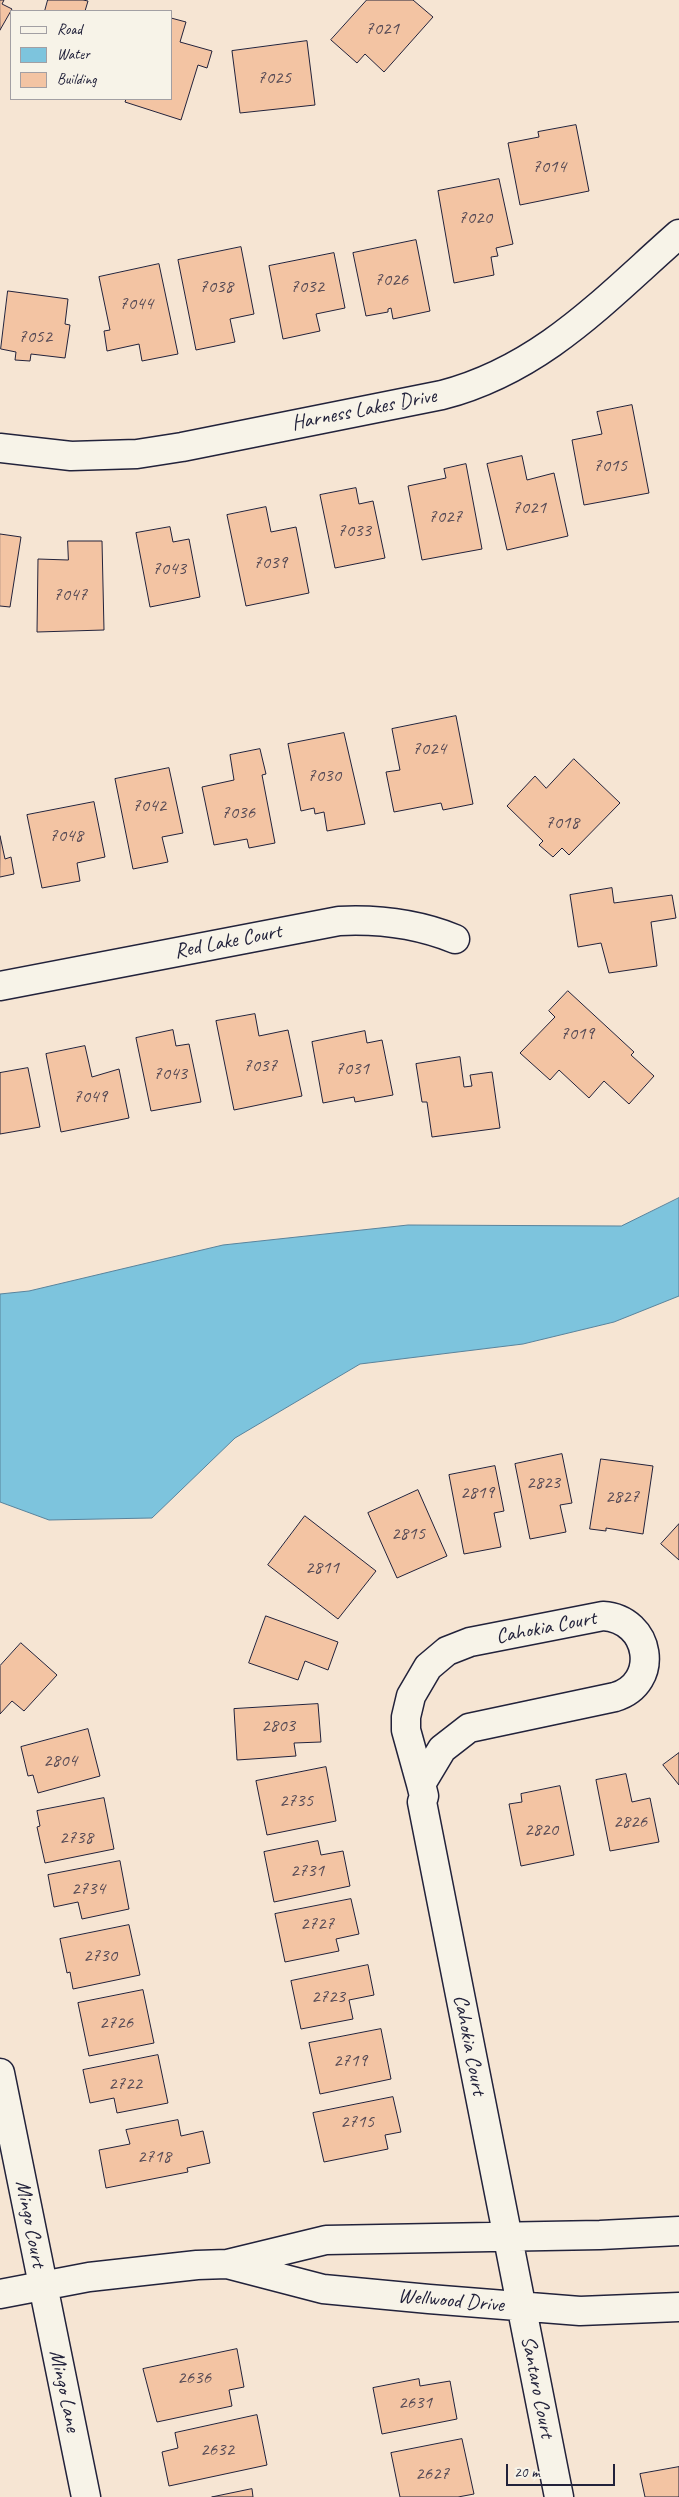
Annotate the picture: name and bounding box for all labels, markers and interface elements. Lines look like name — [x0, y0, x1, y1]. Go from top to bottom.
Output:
legend — [10, 10, 172, 100]
house number: 7021 — [365, 18, 399, 40]
text: Road — [57, 20, 82, 39]
text: Water — [57, 45, 90, 64]
house number: 7025 — [257, 67, 291, 89]
text: Building — [57, 70, 96, 89]
house number: 7014 — [532, 156, 566, 178]
house number: 7020 — [458, 207, 492, 229]
house number: 7026 — [374, 269, 408, 291]
house number: 7038 — [199, 276, 233, 298]
house number: 7032 — [290, 276, 324, 298]
house number: 7044 — [119, 293, 153, 315]
house number: 7052 — [18, 326, 52, 348]
street label: Harness Lakes Drive — [290, 384, 438, 436]
house number: 7015 — [593, 455, 627, 477]
house number: 7021 — [512, 497, 546, 519]
house number: 7027 — [428, 506, 462, 528]
house number: 7033 — [337, 520, 371, 542]
house number: 7039 — [253, 552, 287, 574]
house number: 7043 — [152, 558, 186, 580]
house number: 7047 — [53, 584, 87, 606]
house number: 7024 — [412, 738, 446, 760]
house number: 7030 — [307, 765, 341, 787]
house number: 7042 — [132, 795, 166, 817]
house number: 7036 — [221, 802, 255, 824]
house number: 7018 — [545, 812, 579, 834]
house number: 7048 — [49, 825, 83, 847]
street label: Red Lake Court — [172, 919, 284, 965]
house number: 7019 — [560, 1023, 594, 1045]
house number: 7037 — [243, 1055, 277, 1077]
house number: 7031 — [335, 1058, 369, 1080]
house number: 7043 — [153, 1063, 187, 1085]
house number: 7049 — [73, 1086, 107, 1108]
house number: 2823 — [526, 1472, 560, 1494]
house number: 2819 — [460, 1482, 494, 1504]
house number: 2827 — [605, 1486, 639, 1508]
house number: 2815 — [391, 1523, 425, 1545]
house number: 2811 — [305, 1557, 339, 1579]
street label: Cahokia Court — [494, 1606, 598, 1650]
house number: 2803 — [261, 1715, 295, 1737]
house number: 2804 — [43, 1750, 77, 1772]
house number: 2735 — [279, 1790, 313, 1812]
house number: 2826 — [613, 1811, 647, 1833]
house number: 2820 — [524, 1819, 558, 1841]
house number: 2738 — [59, 1827, 93, 1849]
house number: 2731 — [290, 1860, 324, 1882]
house number: 2734 — [71, 1878, 105, 1900]
house number: 2727 — [300, 1913, 334, 1935]
house number: 2730 — [83, 1945, 117, 1967]
house number: 2723 — [311, 1986, 345, 2008]
street label: Cahokia Court — [447, 1993, 491, 2097]
house number: 2726 — [99, 2012, 133, 2034]
house number: 2719 — [333, 2050, 367, 2072]
house number: 2722 — [108, 2073, 142, 2095]
house number: 2715 — [340, 2111, 374, 2133]
house number: 2718 — [137, 2146, 171, 2168]
street label: Mingo Court — [9, 2178, 51, 2270]
street label: Wellwood Drive — [397, 2284, 505, 2318]
street label: Santaro Court — [515, 2334, 559, 2440]
street label: Mingo Lane — [43, 2348, 85, 2434]
house number: 2636 — [177, 2367, 211, 2389]
house number: 2631 — [398, 2392, 432, 2414]
house number: 2632 — [200, 2439, 234, 2461]
scale bar — [509, 2454, 618, 2486]
house number: 2627 — [415, 2463, 449, 2485]
text: 20 m — [514, 2463, 540, 2482]

